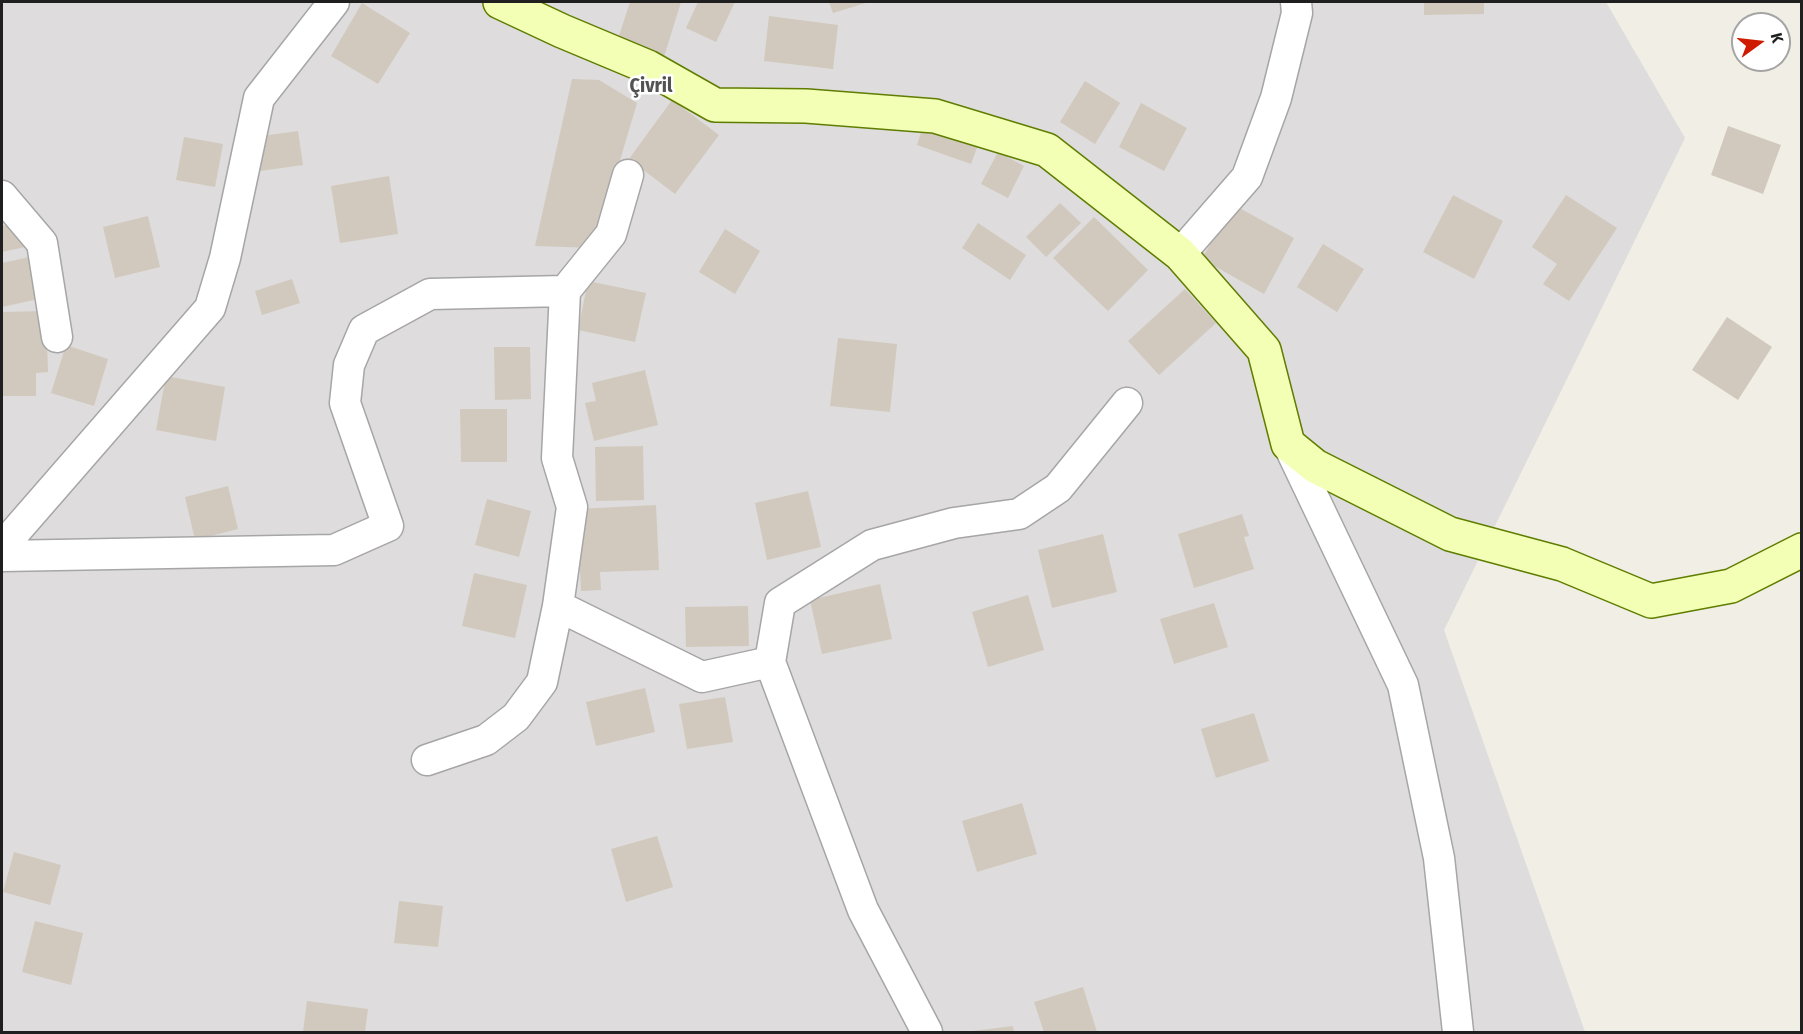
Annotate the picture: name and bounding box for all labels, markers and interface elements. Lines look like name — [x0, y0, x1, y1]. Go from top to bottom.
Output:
north arrow — [1731, 12, 1791, 72]
text: K — [1767, 31, 1787, 45]
district label: Çivril — [629, 74, 673, 98]

